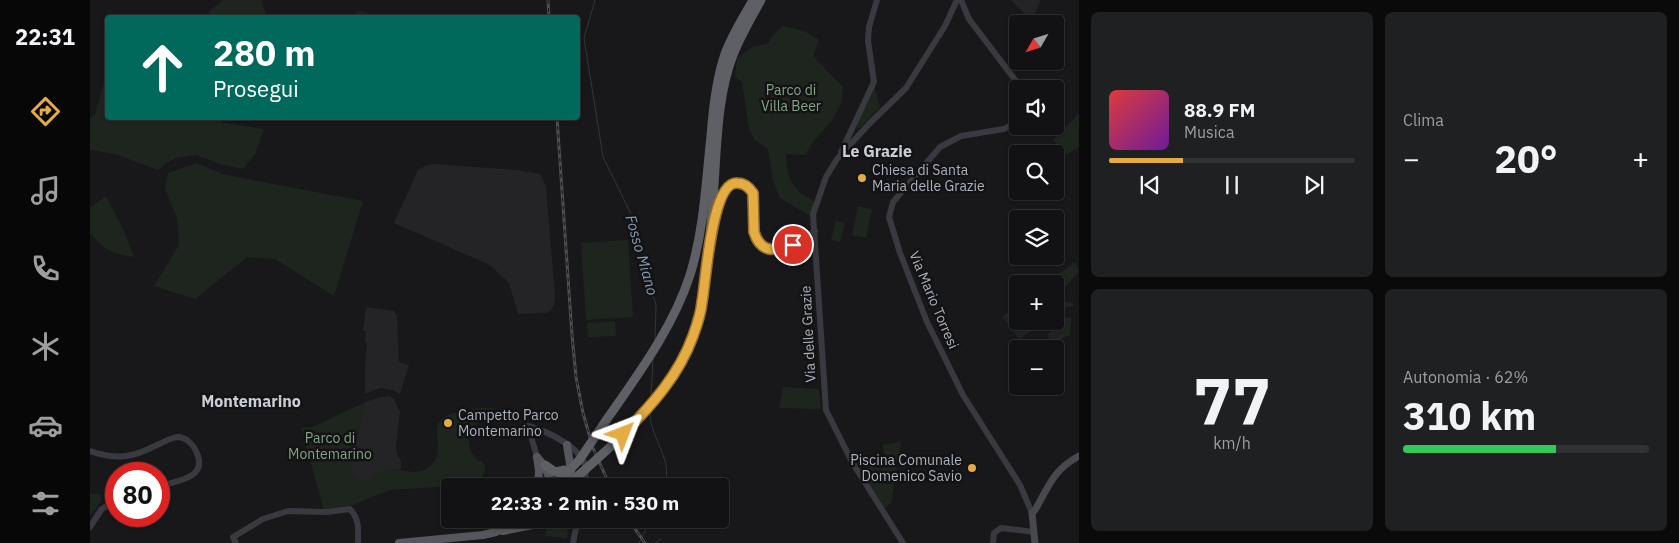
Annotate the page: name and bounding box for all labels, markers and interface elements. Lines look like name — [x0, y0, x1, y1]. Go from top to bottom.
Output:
north arrow — [1009, 15, 1064, 70]
map controls — [1009, 15, 1064, 395]
text: 22:31 — [15, 22, 75, 51]
text: 280 m — [213, 30, 316, 76]
icon: ahead — [130, 35, 195, 100]
text: Prosegui — [213, 74, 299, 103]
button: sound — [1009, 80, 1064, 135]
park label: Parco di Villa Beer — [761, 81, 821, 115]
icon: directions — [28, 94, 63, 129]
text: 88.9 FM — [1184, 98, 1255, 122]
text: Clima — [1403, 110, 1444, 130]
text: Musica — [1184, 122, 1234, 142]
text: 20° — [1494, 134, 1558, 183]
text: − — [1403, 140, 1420, 177]
text: + — [1632, 140, 1649, 177]
district label: Le Grazie — [842, 141, 912, 161]
button: search — [1009, 145, 1064, 200]
place label: Chiesa di Santa Maria delle Grazie — [872, 161, 985, 195]
icon: previous — [1136, 171, 1164, 199]
icon: pause — [1218, 171, 1246, 199]
icon: next — [1300, 171, 1328, 199]
marker: Chiesa di Santa Maria delle Grazie — [856, 172, 868, 184]
icon: music — [28, 173, 63, 208]
button: layers — [1009, 210, 1064, 265]
water label: Fosso Miano — [621, 213, 663, 297]
pin — [772, 224, 814, 266]
icon: arrive — [779, 231, 807, 259]
street label: Via Mario Torresi — [905, 248, 963, 352]
icon: phone — [28, 251, 63, 286]
button: + — [1009, 275, 1064, 330]
street label: Via delle Grazie — [796, 285, 820, 383]
icon: climate — [28, 329, 63, 364]
button: − — [1009, 340, 1064, 395]
text: 77 — [1193, 358, 1271, 443]
text: Autonomia · 62% — [1403, 367, 1528, 387]
district label: Montemarino — [201, 391, 301, 411]
text: 310 km — [1403, 391, 1536, 440]
place label: Campetto Parco Montemarino — [458, 406, 559, 440]
position arrow — [596, 407, 648, 459]
icon: car — [28, 408, 63, 443]
marker: Campetto Parco Montemarino — [442, 417, 454, 429]
park label: Parco di Montemarino — [288, 429, 372, 463]
text: km/h — [1213, 433, 1251, 453]
place label: Piscina Comunale Domenico Savio — [850, 451, 962, 485]
speed limit sign: 80 — [105, 462, 170, 527]
marker: Piscina Comunale Domenico Savio — [966, 462, 978, 474]
icon: filters — [28, 486, 63, 521]
text: 22:33 · 2 min · 530 m — [491, 491, 679, 515]

